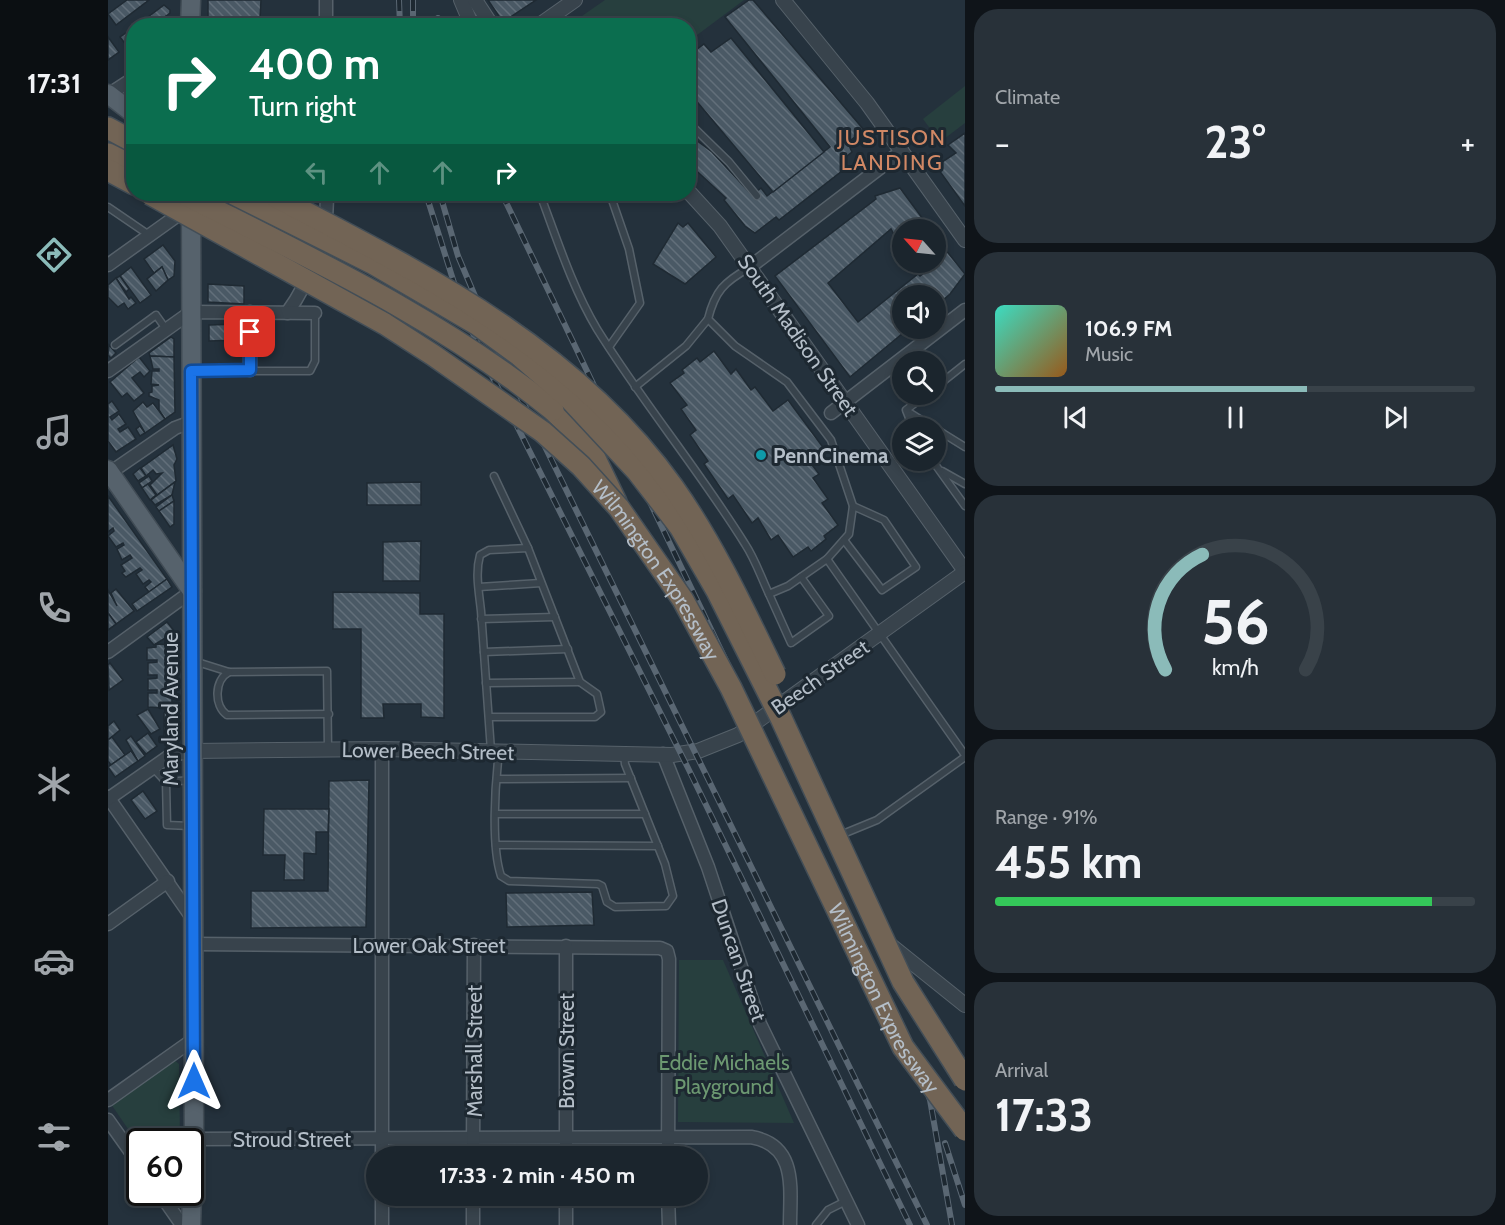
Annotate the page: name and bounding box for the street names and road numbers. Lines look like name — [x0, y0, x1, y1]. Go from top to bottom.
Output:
street label: South Madison Street — [733, 249, 863, 421]
street label: Wilmington Expressway — [587, 474, 726, 665]
street label: Maryland Avenue — [158, 632, 183, 786]
street label: Beech Street — [766, 634, 874, 720]
street label: Lower Beech Street — [341, 737, 515, 765]
street label: Duncan Street — [706, 895, 772, 1025]
street label: Wilmington Expressway — [823, 899, 946, 1098]
street label: Lower Oak Street — [352, 933, 506, 958]
street label: Marshall Street — [462, 985, 487, 1117]
street label: Brown Street — [554, 993, 579, 1109]
street label: Stroud Street — [233, 1127, 351, 1152]

